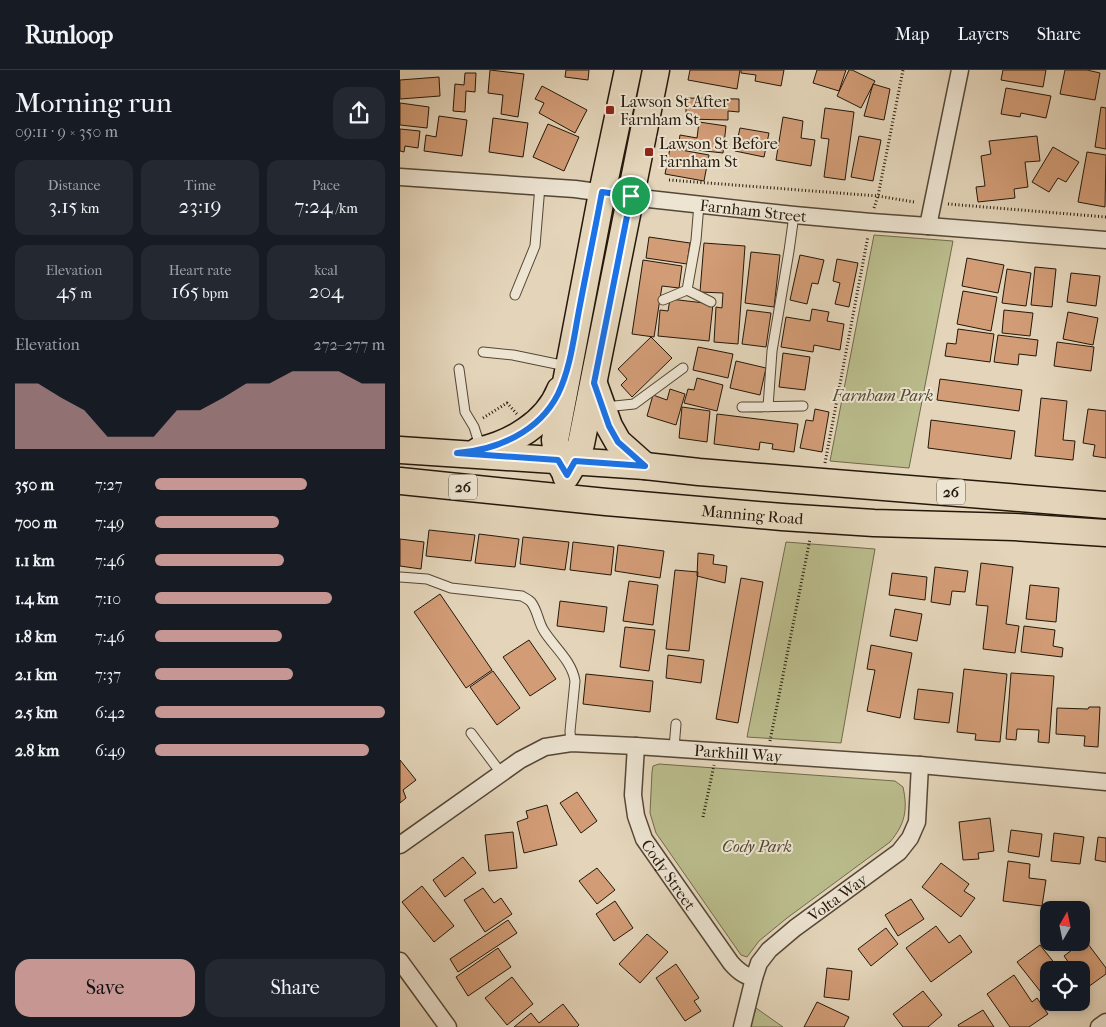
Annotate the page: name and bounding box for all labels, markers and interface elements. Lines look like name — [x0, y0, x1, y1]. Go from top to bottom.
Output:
text: Runloop — [25, 21, 113, 49]
text: Map — [895, 24, 929, 45]
text: Layers — [957, 24, 1009, 45]
text: Share — [1037, 24, 1081, 45]
text: Morning run — [15, 86, 172, 119]
button: share — [333, 87, 385, 139]
place label: Lawson St After Farnham St — [620, 92, 729, 129]
marker: Lawson St After Farnham St — [604, 104, 616, 116]
text: 09:11 · 9 × 350 m — [15, 122, 118, 141]
place label: Lawson St Before Farnham St — [659, 134, 778, 171]
marker: Lawson St Before Farnham St — [643, 146, 655, 158]
pin — [610, 175, 652, 217]
text: Distance — [48, 177, 100, 194]
text: Time — [184, 177, 216, 194]
text: Pace — [312, 177, 340, 194]
icon: arrive — [617, 182, 645, 210]
text: 3.15 — [48, 194, 78, 218]
text: 23:19 — [178, 194, 222, 218]
text: 7:24 — [294, 194, 333, 218]
street label: Farnham Street — [699, 195, 808, 226]
text: km — [78, 200, 100, 217]
text: /km — [333, 200, 358, 217]
text: Elevation — [46, 262, 102, 279]
text: Heart rate — [169, 262, 231, 279]
text: kcal — [314, 262, 338, 279]
text: 45 — [56, 279, 77, 303]
text: 165 — [171, 279, 199, 303]
text: 204 — [309, 279, 343, 303]
text: m — [77, 285, 92, 302]
text: bpm — [199, 285, 229, 302]
text: Elevation — [15, 335, 80, 354]
text: 272–277 m — [314, 335, 385, 354]
park label: Farnham Park — [832, 386, 933, 405]
road number: 26 — [449, 474, 477, 500]
text: 350 m — [15, 475, 54, 494]
text: 7:27 — [95, 475, 123, 494]
road number: 26 — [937, 480, 965, 504]
street label: Manning Road — [701, 501, 804, 528]
text: 700 m — [15, 513, 57, 532]
text: 7:49 — [95, 513, 124, 532]
text: 1.1 km — [15, 551, 54, 570]
text: 7:46 — [95, 551, 125, 570]
text: 1.4 km — [15, 589, 59, 608]
text: 7:10 — [95, 589, 121, 608]
text: 1.8 km — [15, 627, 57, 646]
text: 7:46 — [95, 627, 125, 646]
text: 2.1 km — [15, 665, 57, 684]
text: 7:37 — [95, 665, 121, 684]
text: 2.5 km — [15, 703, 58, 722]
text: 6:42 — [95, 703, 125, 722]
street label: Parkhill Way — [694, 740, 783, 765]
text: 2.8 km — [15, 741, 59, 760]
text: 6:49 — [95, 741, 125, 760]
street label: Cody Street — [638, 836, 700, 914]
park label: Cody Park — [722, 837, 792, 856]
street label: Volta Way — [803, 869, 871, 926]
north arrow — [1040, 901, 1090, 951]
map controls — [1040, 901, 1090, 1011]
button: Save — [15, 959, 195, 1017]
button: Share — [205, 959, 385, 1017]
button: locate — [1040, 961, 1090, 1011]

